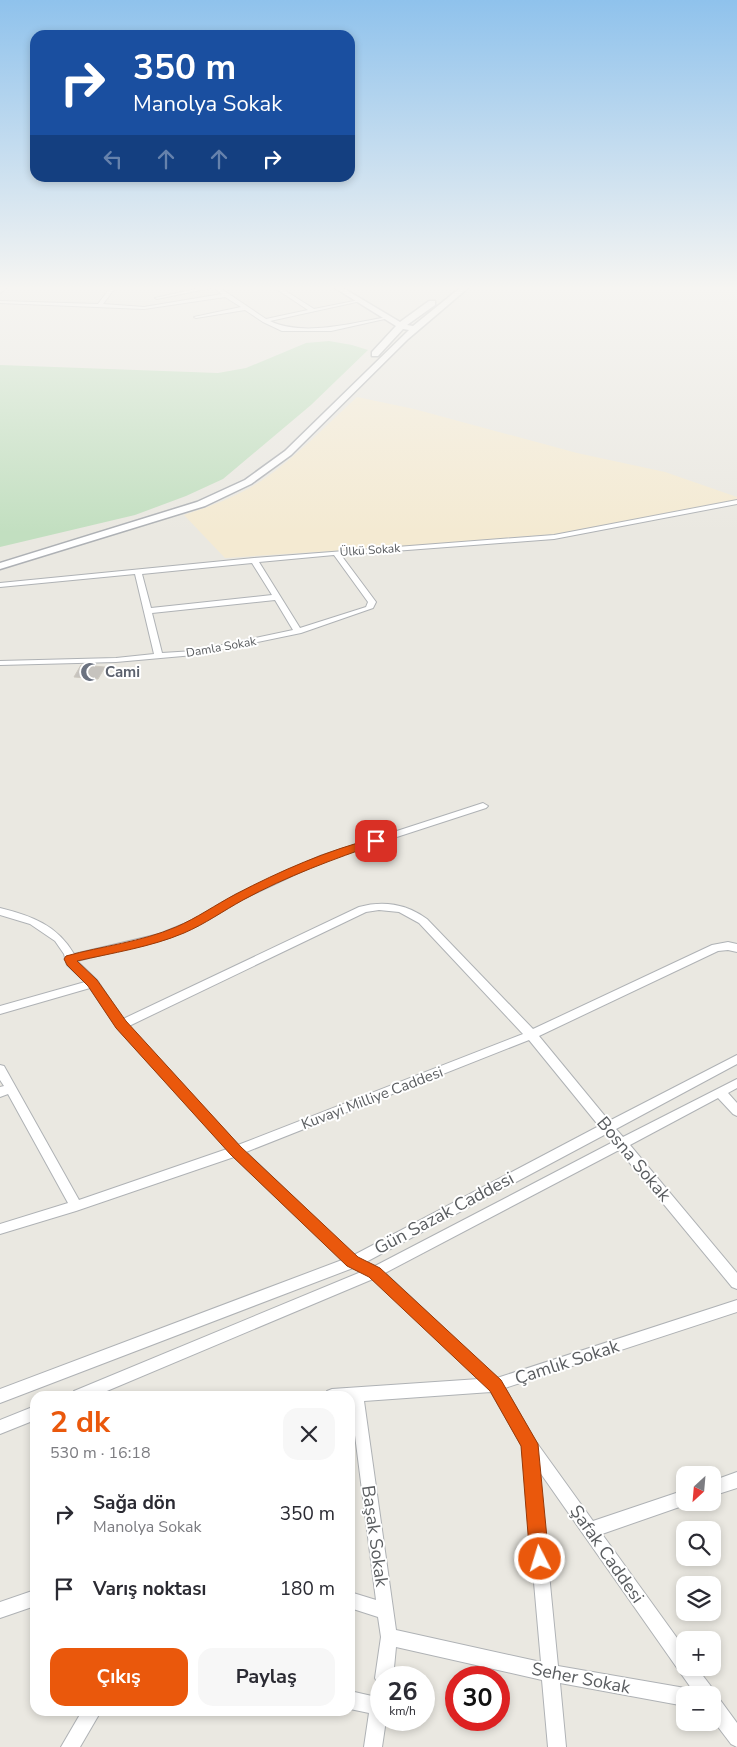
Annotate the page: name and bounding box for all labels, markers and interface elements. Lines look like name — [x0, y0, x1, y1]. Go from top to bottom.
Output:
text: 350 m — [133, 44, 236, 91]
icon: right — [50, 50, 115, 115]
text: Manolya Sokak — [133, 89, 282, 119]
icon: left — [99, 145, 127, 173]
icon: ahead — [152, 145, 180, 173]
icon: ahead — [205, 145, 233, 173]
icon: right — [258, 145, 286, 173]
street label: Ülkü Sokak — [339, 540, 402, 560]
street label: Damla Sokak — [185, 633, 258, 661]
mosque icon: Cami — [79, 661, 101, 683]
place label: Cami — [105, 662, 140, 682]
pin — [355, 820, 397, 862]
icon: arrive — [362, 827, 390, 855]
street label: Kuvayi Milliye Caddesi — [298, 1062, 446, 1134]
street label: Bosna Sokak — [591, 1112, 677, 1207]
street label: Gün Sazak Caddesi — [370, 1166, 518, 1260]
street label: Çamlık Sokak — [512, 1334, 623, 1390]
text: 2 dk — [50, 1402, 110, 1443]
button: close — [283, 1408, 335, 1460]
text: 530 m · 16:18 — [50, 1442, 151, 1464]
north arrow — [676, 1466, 721, 1511]
map controls — [676, 1466, 721, 1731]
street label: Başak Sokak — [356, 1484, 394, 1589]
text: Sağa dön — [93, 1490, 176, 1516]
icon: right — [50, 1500, 78, 1528]
street label: Şafak Caddesi — [564, 1500, 650, 1608]
text: 350 m — [280, 1501, 335, 1527]
text: Manolya Sokak — [93, 1516, 202, 1538]
button: search — [676, 1521, 721, 1566]
position arrow — [513, 1532, 565, 1584]
icon: arrive — [50, 1575, 78, 1603]
text: Varış noktası — [93, 1576, 206, 1602]
text: 180 m — [280, 1576, 335, 1602]
button: layers — [676, 1576, 721, 1621]
button: + — [676, 1631, 721, 1676]
button: Çıkış — [50, 1648, 188, 1706]
button: Paylaş — [198, 1648, 335, 1706]
street label: Seher Sokak — [530, 1657, 633, 1700]
speed limit sign: 30 — [445, 1666, 510, 1731]
text: 26 — [387, 1675, 418, 1709]
button: − — [676, 1686, 721, 1731]
text: km/h — [389, 1703, 416, 1719]

